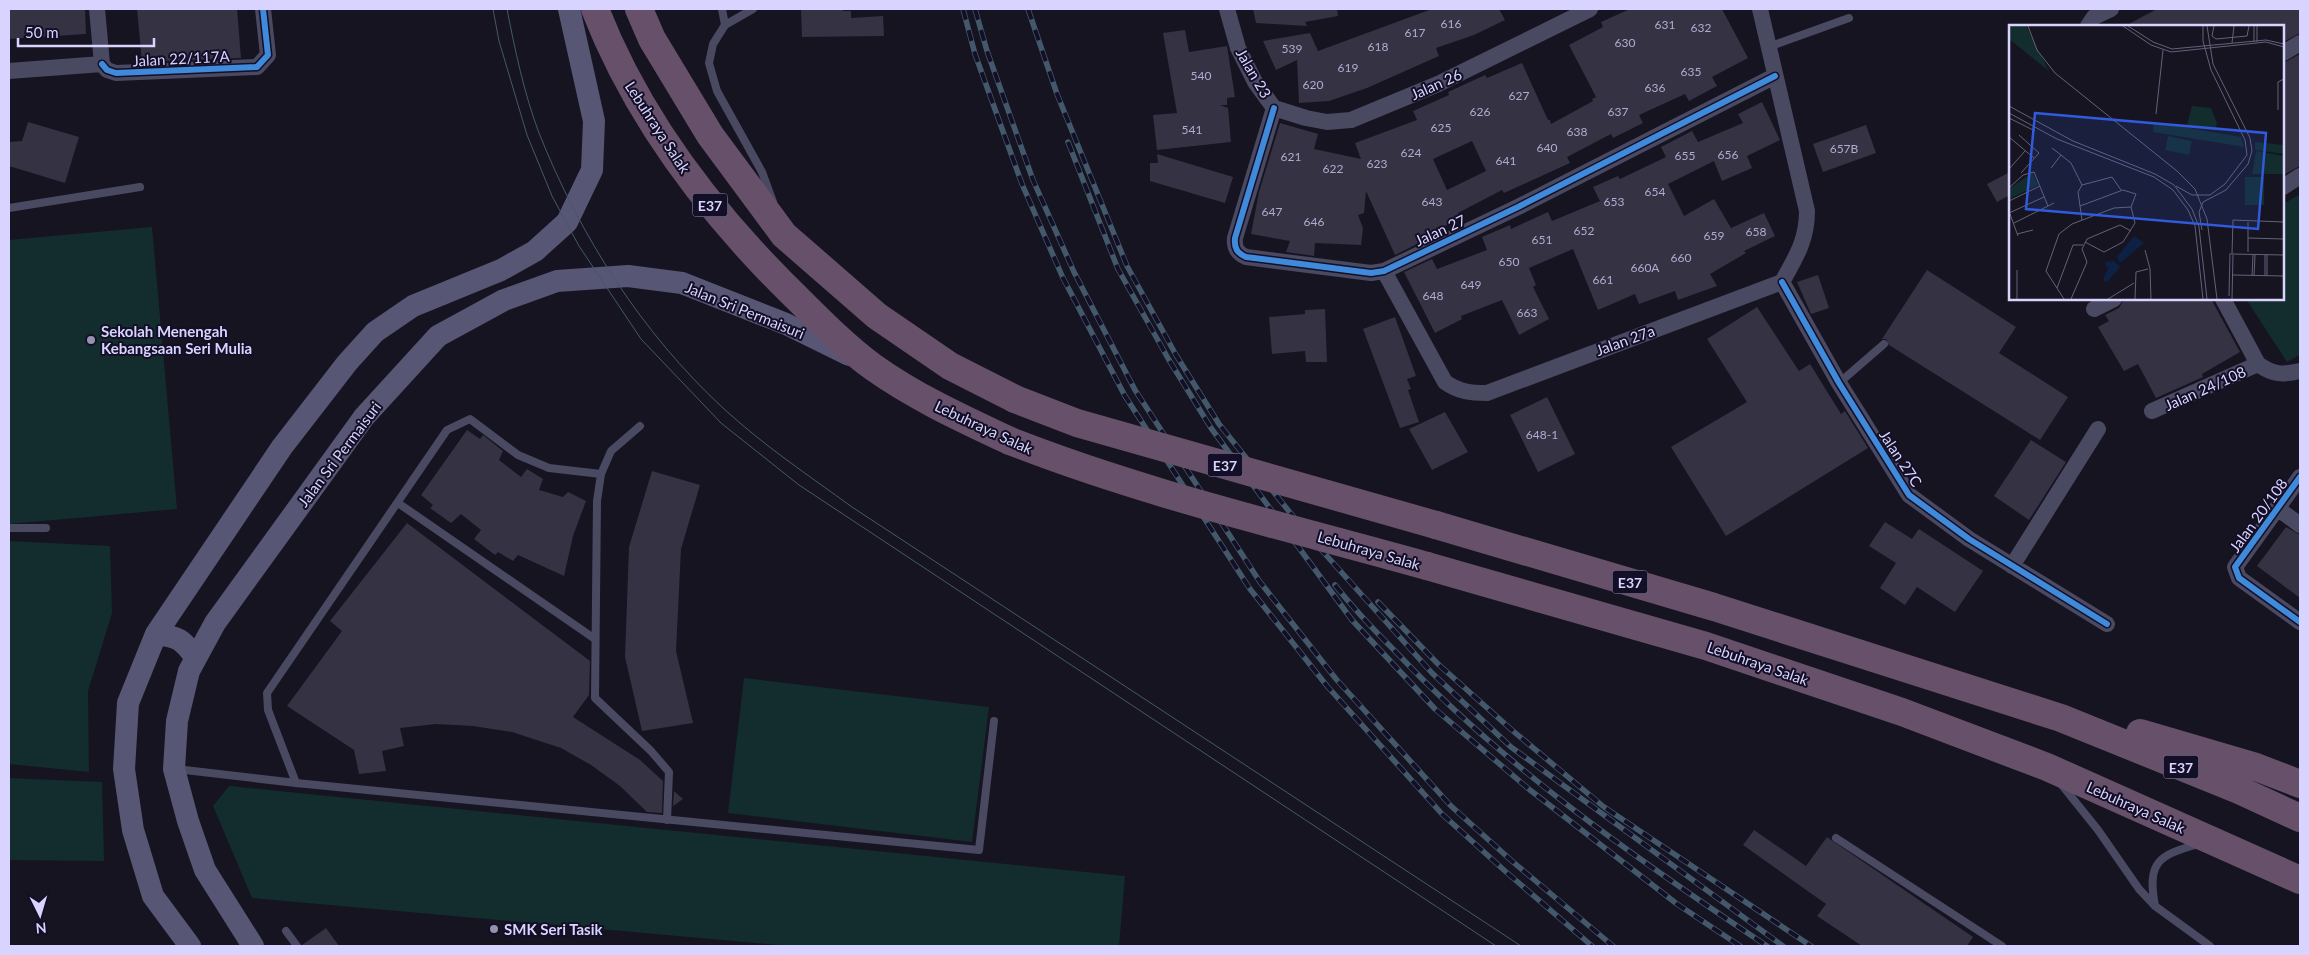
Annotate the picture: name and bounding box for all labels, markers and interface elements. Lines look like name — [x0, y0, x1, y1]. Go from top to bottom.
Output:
scale bar — [18, 15, 154, 47]
house number: 616 — [1441, 16, 1461, 31]
house number: 631 — [1655, 17, 1675, 32]
house number: 632 — [1691, 20, 1711, 35]
text: 50 m — [25, 23, 59, 41]
house number: 617 — [1405, 25, 1425, 40]
inset map — [2009, 25, 2284, 300]
house number: 630 — [1615, 35, 1635, 50]
house number: 618 — [1368, 39, 1388, 54]
house number: 539 — [1282, 41, 1302, 56]
street label: Jalan 23 — [1233, 45, 1275, 101]
street label: Jalan 22/117A — [132, 46, 231, 70]
house number: 619 — [1338, 60, 1358, 75]
house number: 635 — [1681, 64, 1701, 79]
street label: Jalan 26 — [1408, 65, 1465, 103]
house number: 540 — [1191, 68, 1211, 83]
house number: 620 — [1303, 77, 1323, 92]
street label: Lebuhraya Salak — [622, 78, 695, 177]
house number: 636 — [1645, 80, 1665, 95]
house number: 627 — [1509, 88, 1529, 103]
house number: 626 — [1470, 104, 1490, 119]
house number: 637 — [1608, 104, 1628, 119]
house number: 625 — [1431, 120, 1451, 135]
house number: 541 — [1182, 122, 1202, 137]
house number: 638 — [1567, 124, 1587, 139]
house number: 640 — [1537, 140, 1557, 155]
house number: 657B — [1830, 141, 1859, 156]
house number: 624 — [1401, 145, 1421, 160]
house number: 656 — [1718, 147, 1738, 162]
house number: 655 — [1675, 148, 1695, 163]
house number: 621 — [1281, 149, 1301, 164]
house number: 641 — [1496, 153, 1516, 168]
house number: 623 — [1367, 156, 1387, 171]
house number: 622 — [1323, 161, 1343, 176]
house number: 654 — [1645, 184, 1665, 199]
road number: E37 — [692, 194, 728, 216]
house number: 643 — [1422, 194, 1442, 209]
house number: 653 — [1604, 194, 1624, 209]
house number: 647 — [1262, 204, 1282, 219]
street label: Jalan 27 — [1412, 210, 1469, 250]
house number: 646 — [1304, 214, 1324, 229]
house number: 652 — [1574, 223, 1594, 238]
house number: 658 — [1746, 224, 1766, 239]
house number: 659 — [1704, 228, 1724, 243]
house number: 651 — [1532, 232, 1552, 247]
house number: 660 — [1671, 250, 1691, 265]
house number: 650 — [1499, 254, 1519, 269]
house number: 660A — [1630, 260, 1660, 275]
house number: 661 — [1593, 272, 1613, 287]
house number: 649 — [1461, 277, 1481, 292]
street label: Jalan Sri Permaisuri — [683, 278, 807, 342]
house number: 648 — [1423, 288, 1443, 303]
house number: 663 — [1517, 305, 1537, 320]
street label: Jalan 27a — [1593, 321, 1657, 359]
place label: Sekolah Menengah Kebangsaan Seri Mulia — [101, 322, 252, 357]
marker: Sekolah Menengah Kebangsaan Seri Mulia — [85, 334, 97, 346]
street label: Jalan 24/108 — [2162, 362, 2248, 414]
street label: Lebuhraya Salak — [932, 396, 1036, 458]
street label: Jalan Sri Permaisuri — [294, 398, 384, 510]
street label: Jalan 27C — [1876, 426, 1926, 490]
house number: 648-1 — [1526, 427, 1558, 442]
road number: E37 — [1208, 454, 1242, 476]
street label: Jalan 20/108 — [2225, 475, 2291, 555]
street label: Lebuhraya Salak — [1316, 527, 1423, 573]
road number: E37 — [1612, 570, 1648, 594]
street label: Lebuhraya Salak — [1705, 637, 1811, 689]
road number: E37 — [2164, 756, 2198, 779]
street label: Lebuhraya Salak — [2084, 777, 2188, 837]
north arrow — [15, 890, 65, 940]
text: N — [35, 920, 47, 937]
place label: SMK Seri Tasik — [504, 920, 603, 938]
marker: SMK Seri Tasik — [488, 923, 500, 935]

